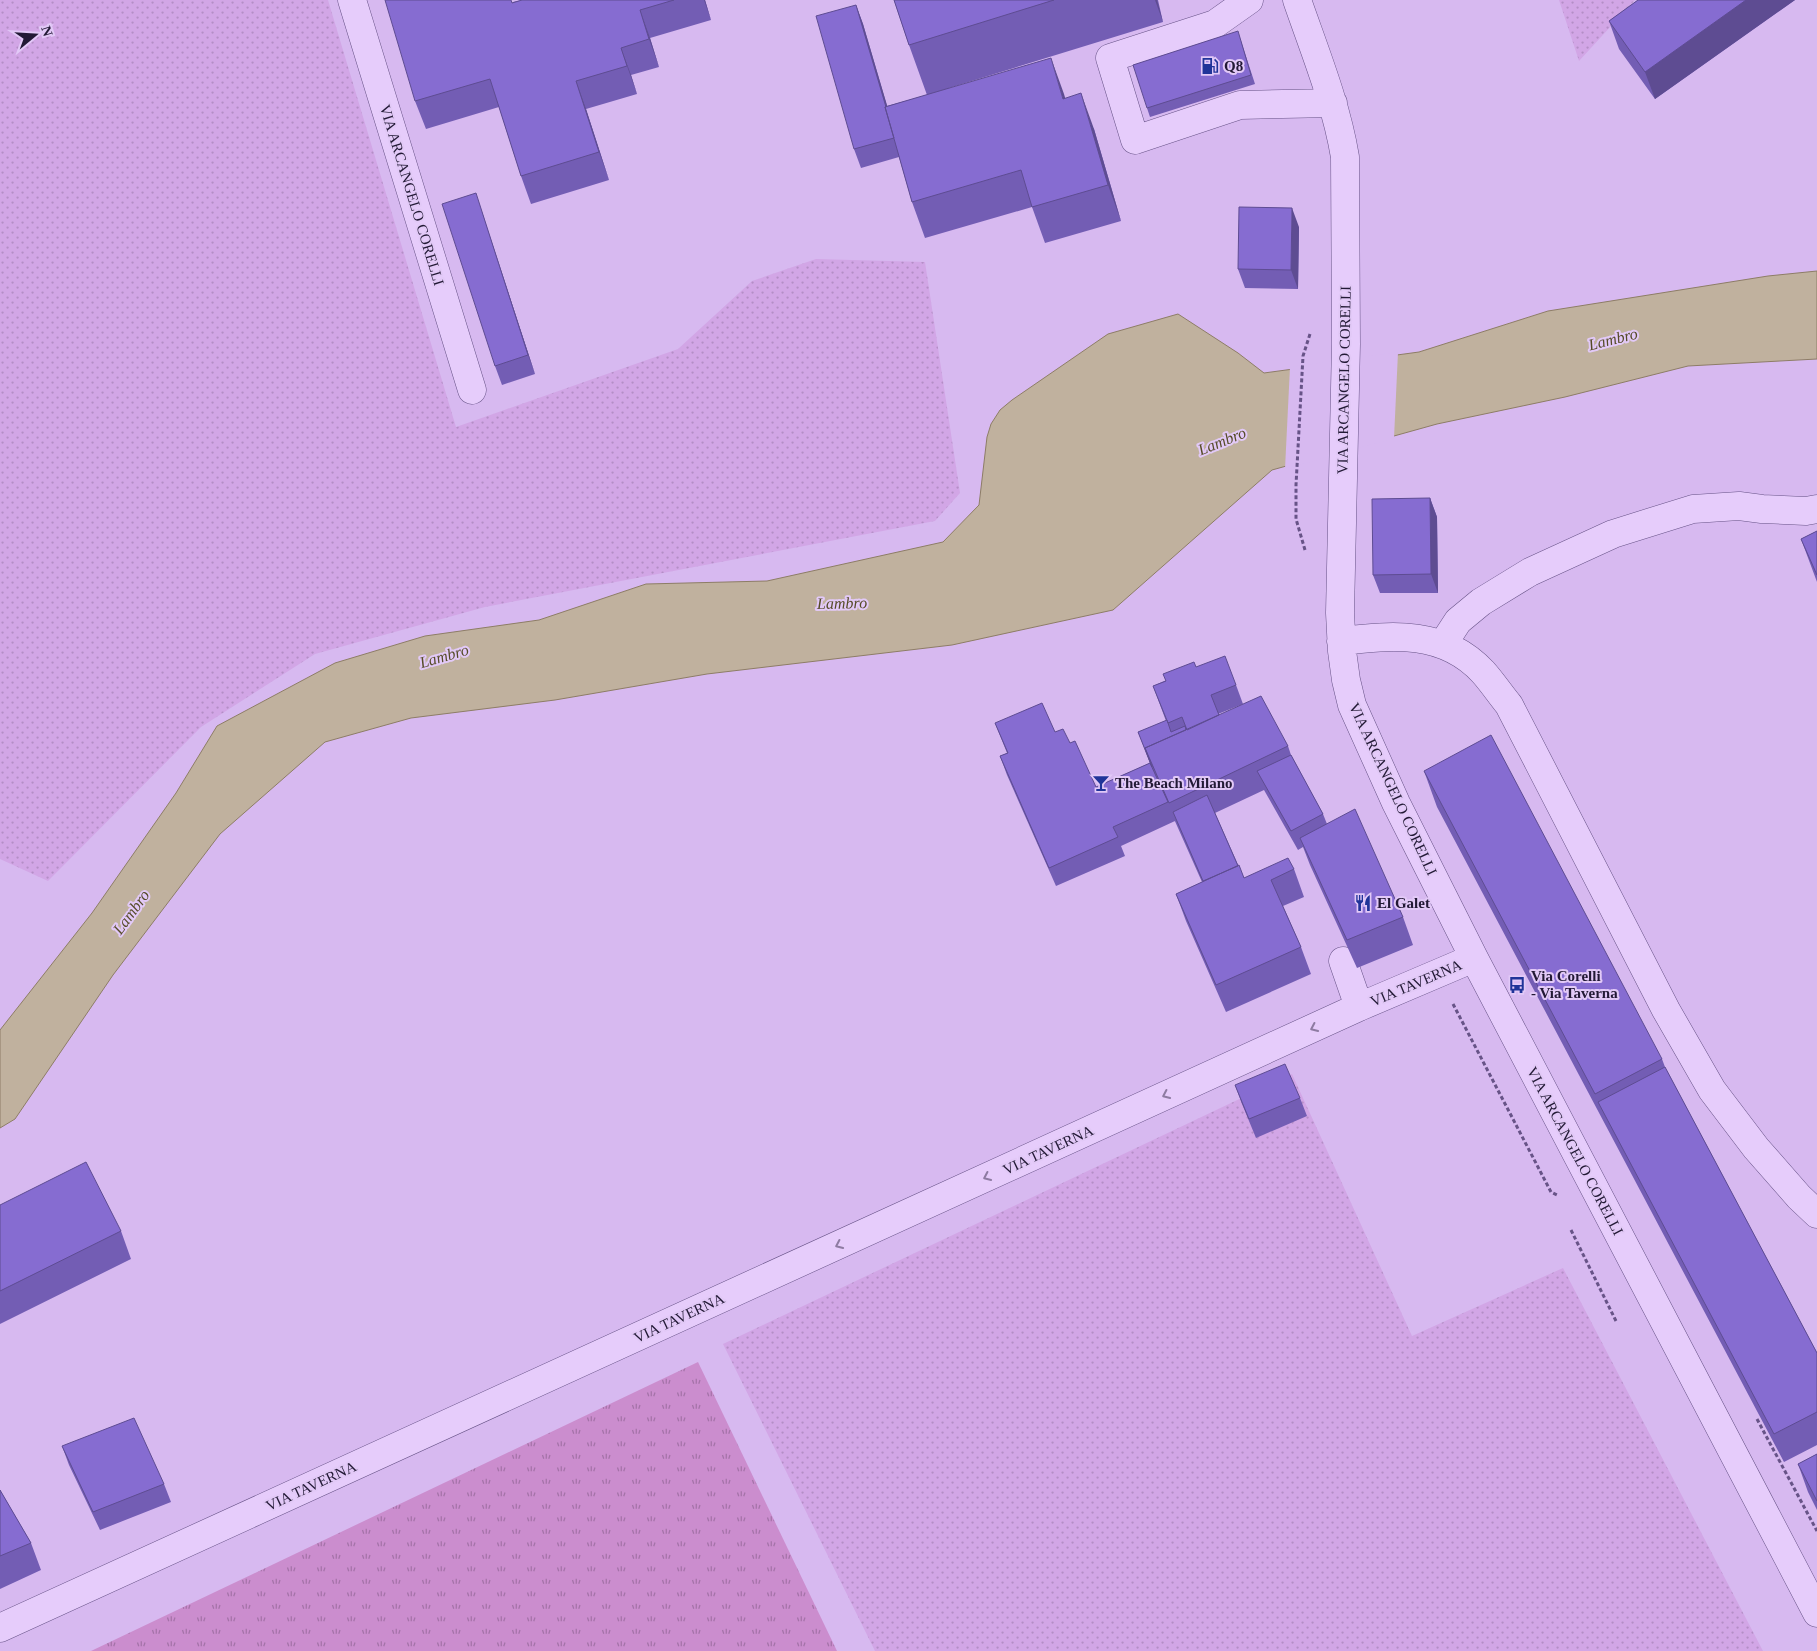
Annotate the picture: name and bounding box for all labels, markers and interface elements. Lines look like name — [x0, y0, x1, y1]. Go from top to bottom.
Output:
north arrow — [10, 10, 60, 60]
text: N — [38, 24, 56, 38]
fuel station icon: Q8 — [1200, 56, 1220, 76]
place label: Q8 — [1224, 58, 1243, 74]
street label: VIA ARCANGELO CORELLI — [377, 103, 447, 287]
street label: VIA ARCANGELO CORELLI — [1334, 286, 1354, 474]
water label: Lambro — [1586, 325, 1639, 354]
water label: Lambro — [1195, 424, 1248, 459]
water label: Lambro — [816, 594, 867, 612]
water label: Lambro — [417, 641, 470, 671]
street label: VIA ARCANGELO CORELLI — [1346, 700, 1440, 878]
bar icon: The Beach Milano — [1091, 773, 1111, 793]
place label: The Beach Milano — [1115, 775, 1233, 791]
water label: Lambro — [109, 887, 153, 938]
restaurant icon: El Galet — [1353, 893, 1373, 913]
place label: El Galet — [1377, 895, 1430, 911]
street label: VIA TAVERNA — [1368, 956, 1464, 1009]
place label: Via Corelli - Via Taverna — [1531, 968, 1618, 1001]
bus stop icon: Via Corelli - Via Taverna — [1507, 975, 1527, 995]
one-way arrow — [1310, 1021, 1319, 1032]
street label: VIA ARCANGELO CORELLI — [1524, 1064, 1626, 1238]
one-way arrow — [1163, 1089, 1172, 1099]
street label: VIA TAVERNA — [1000, 1122, 1096, 1178]
one-way arrow — [983, 1171, 992, 1182]
one-way arrow — [835, 1239, 844, 1249]
street label: VIA TAVERNA — [631, 1290, 727, 1346]
street label: VIA TAVERNA — [263, 1458, 359, 1514]

